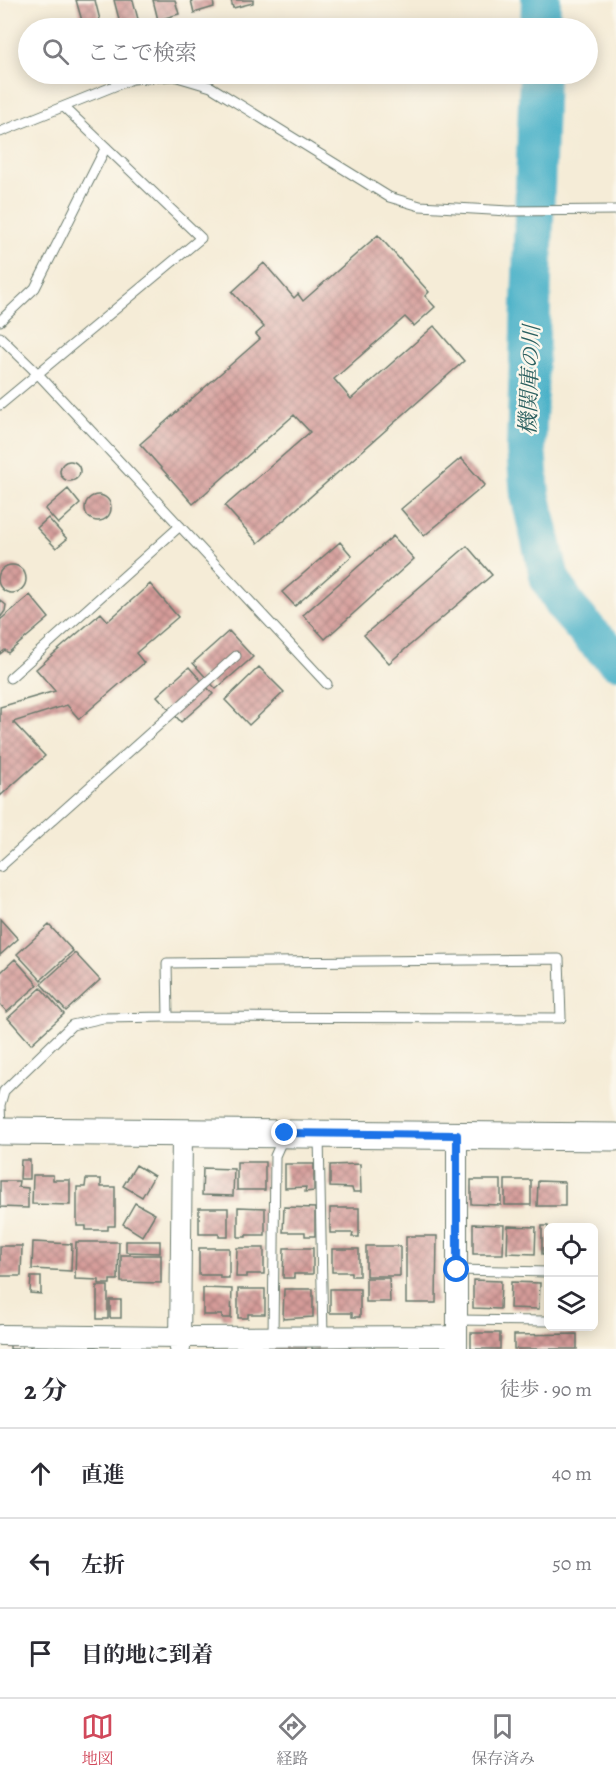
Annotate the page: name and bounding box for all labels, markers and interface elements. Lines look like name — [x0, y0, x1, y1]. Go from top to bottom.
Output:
search box — [18, 18, 598, 84]
icon: search — [39, 35, 72, 68]
text: ここで検索 — [87, 38, 197, 68]
water label: 機関庫の川 — [513, 323, 547, 436]
route end — [271, 1119, 297, 1145]
map controls — [544, 1223, 598, 1331]
button: locate — [544, 1223, 598, 1277]
route start — [443, 1256, 469, 1282]
button: layers — [544, 1277, 598, 1331]
text: 2 分 — [24, 1373, 67, 1408]
text: 徒歩 · 90 m — [500, 1376, 592, 1403]
icon: ahead — [24, 1457, 57, 1490]
text: 直進 — [81, 1460, 125, 1490]
text: 40 m — [552, 1460, 592, 1487]
icon: left — [24, 1547, 57, 1580]
text: 左折 — [81, 1550, 125, 1580]
text: 50 m — [552, 1550, 592, 1577]
icon: arrive — [24, 1637, 57, 1670]
text: 目的地に到着 — [81, 1640, 213, 1670]
tab: 地図 — [81, 1710, 114, 1770]
tab: 経路 — [276, 1710, 309, 1770]
tab: 保存済み — [471, 1710, 535, 1770]

